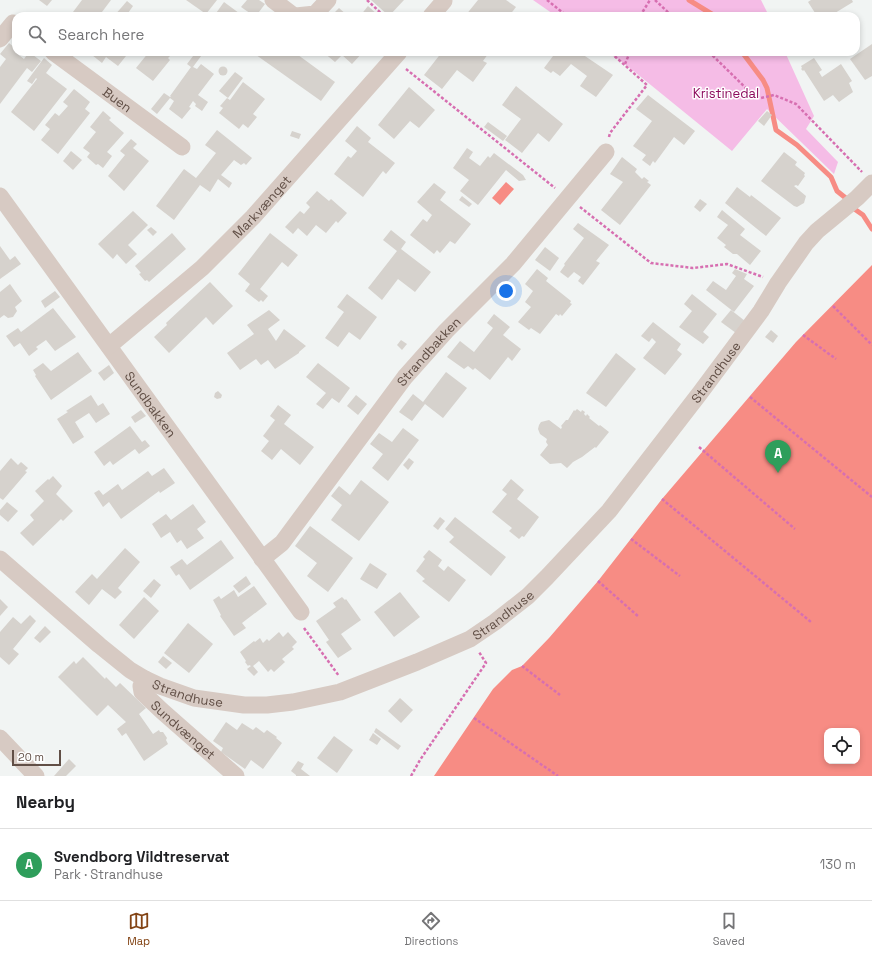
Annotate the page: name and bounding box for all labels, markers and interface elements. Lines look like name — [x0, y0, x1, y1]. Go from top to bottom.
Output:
search box — [12, 12, 860, 56]
icon: search — [26, 23, 48, 45]
text: Search here — [58, 25, 144, 44]
street label: Buen — [99, 83, 135, 116]
park label: Kristinedal — [693, 85, 759, 102]
street label: Markvænget — [229, 172, 295, 241]
your location — [496, 281, 516, 301]
street label: Strandbakken — [393, 313, 464, 389]
street label: Strandhuse — [687, 338, 744, 406]
street label: Sundbakken — [121, 368, 180, 441]
pin: A — [765, 440, 791, 473]
street label: Strandhuse — [469, 586, 538, 644]
street label: Strandhuse — [150, 675, 224, 710]
street label: Sundvænget — [147, 696, 219, 763]
map controls — [824, 728, 860, 764]
button: locate — [824, 728, 860, 764]
scale bar — [12, 748, 61, 767]
text: 20 m — [18, 750, 44, 764]
text: Nearby — [16, 791, 75, 813]
text: Svendborg Vildtreservat — [54, 847, 230, 866]
text: A — [25, 856, 33, 873]
text: 130 m — [820, 856, 856, 873]
text: Park · Strandhuse — [54, 866, 163, 883]
tab: Map — [127, 910, 150, 948]
tab: Directions — [404, 910, 458, 948]
tab: Saved — [713, 910, 745, 948]

